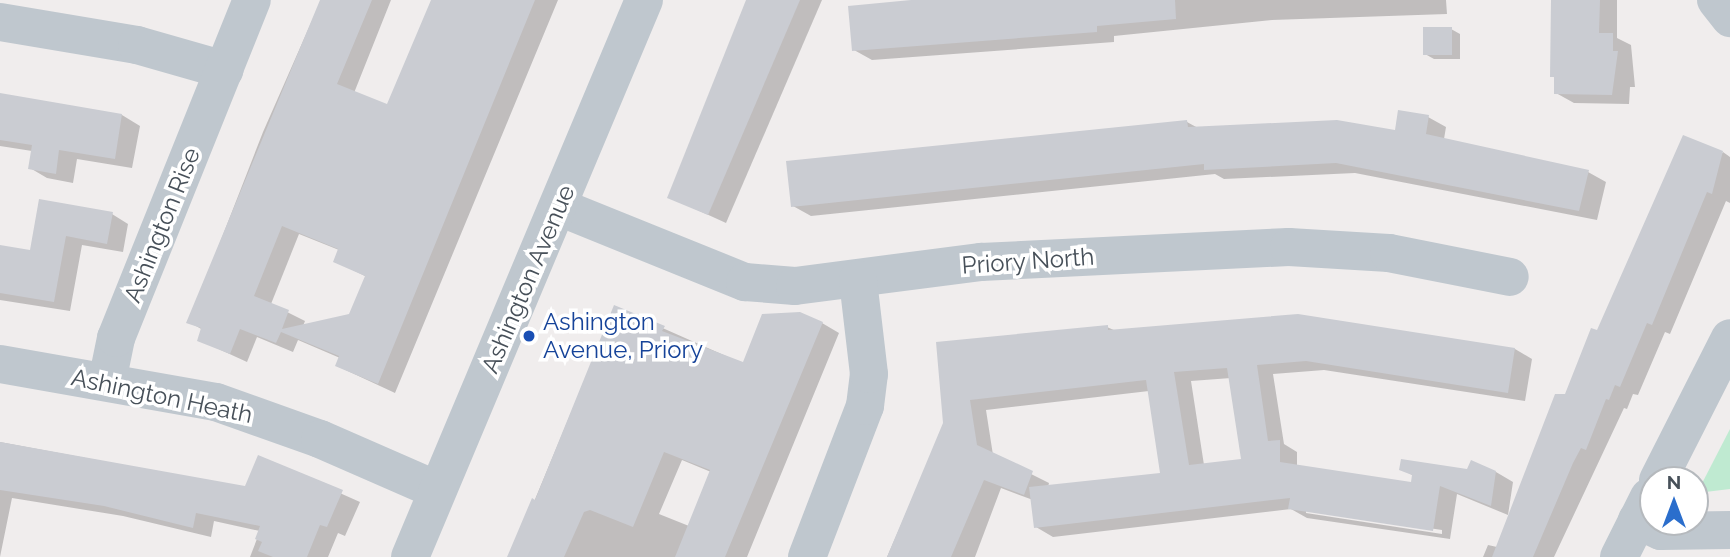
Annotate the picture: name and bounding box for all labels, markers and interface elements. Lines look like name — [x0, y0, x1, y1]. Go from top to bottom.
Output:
street label: Ashington Rise — [118, 143, 206, 307]
street label: Ashington Avenue — [475, 180, 581, 378]
street label: Priory North — [960, 242, 1096, 280]
place label: Ashington Avenue, Priory — [543, 308, 703, 364]
marker: Ashington Avenue, Priory — [521, 328, 537, 344]
street label: Ashington Heath — [69, 363, 255, 429]
north arrow — [1639, 466, 1709, 536]
text: N — [1667, 471, 1681, 493]

